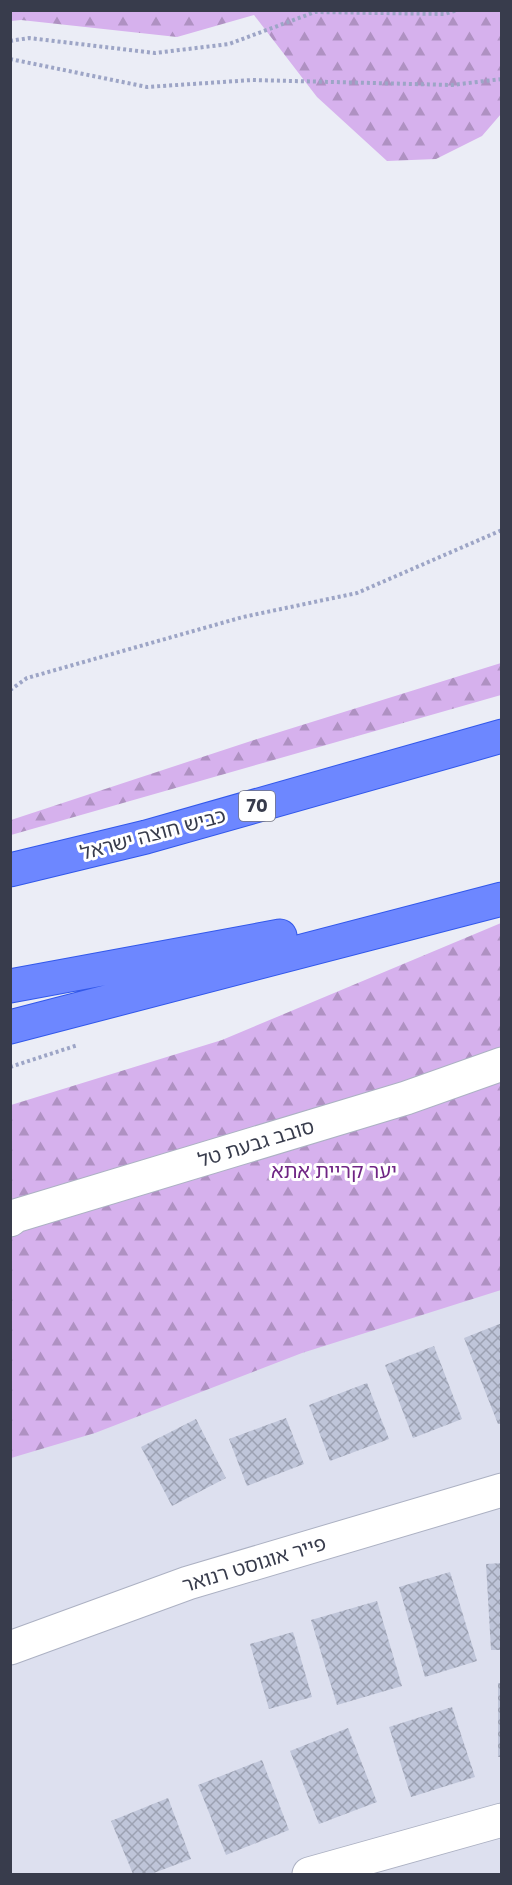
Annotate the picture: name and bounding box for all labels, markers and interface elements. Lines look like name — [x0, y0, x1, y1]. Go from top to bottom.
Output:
road number: 70 — [239, 791, 275, 821]
street label: כביש חוצה ישראל — [77, 801, 229, 867]
street label: סובב גבעת טל — [195, 1112, 317, 1174]
park label: יער קריית אתא — [271, 1157, 397, 1185]
street label: פייר אוגוסט רנואר — [179, 1529, 329, 1599]

